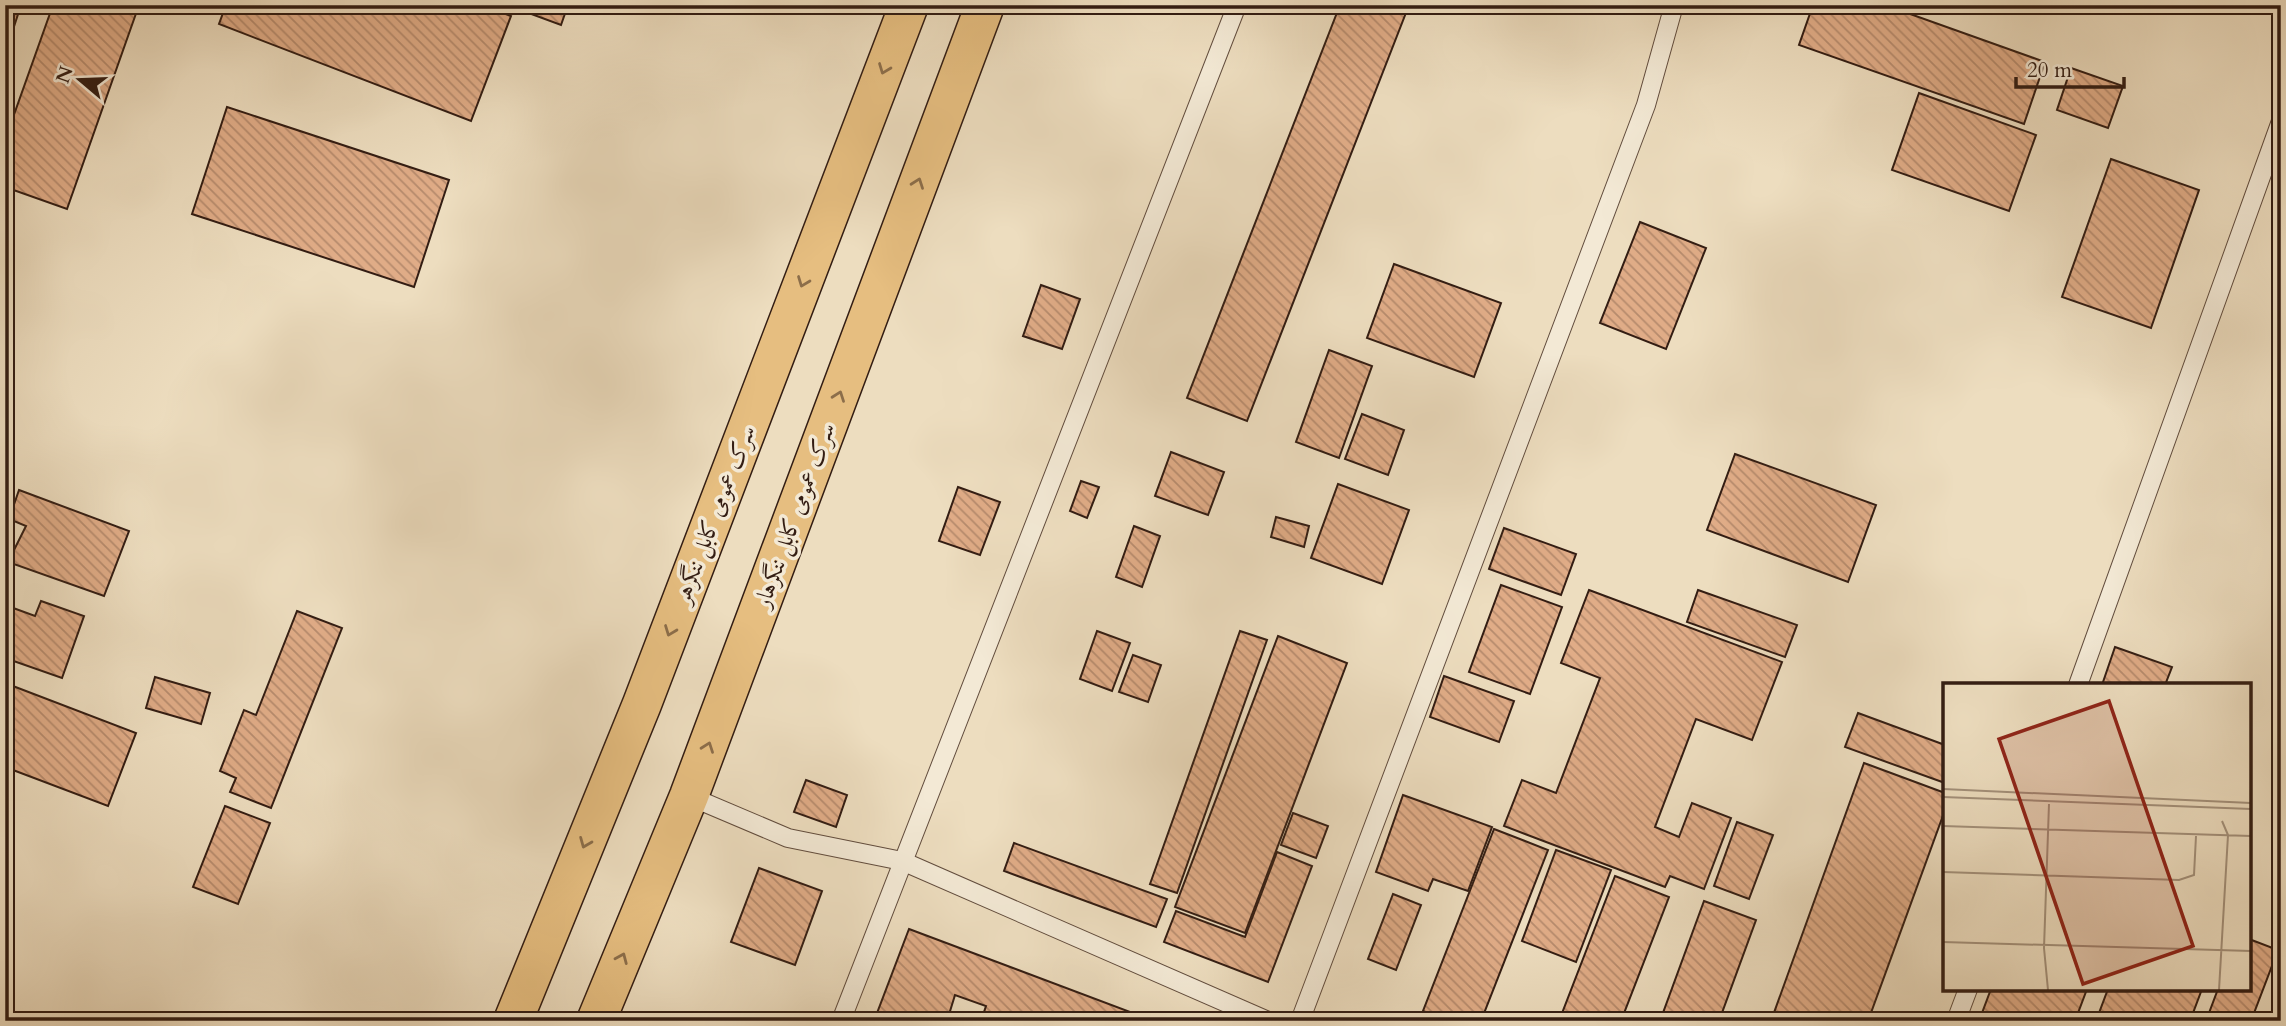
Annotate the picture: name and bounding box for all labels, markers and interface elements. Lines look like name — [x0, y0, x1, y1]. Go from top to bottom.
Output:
north arrow — [46, 46, 116, 116]
scale bar — [2016, 46, 2125, 90]
text: 20 m — [2027, 56, 2072, 85]
text: N — [50, 62, 80, 87]
one-way arrow — [879, 62, 893, 74]
one-way arrow — [910, 177, 924, 189]
one-way arrow — [798, 275, 812, 287]
one-way arrow — [830, 391, 844, 403]
street label: سرک عمومی کابل ننگرهار — [746, 418, 843, 614]
street label: سرک عمومی کابل ننگرهر — [666, 421, 764, 610]
one-way arrow — [664, 625, 678, 637]
inset map — [1943, 683, 2251, 991]
one-way arrow — [699, 741, 713, 753]
one-way arrow — [580, 836, 594, 848]
one-way arrow — [614, 952, 628, 965]

